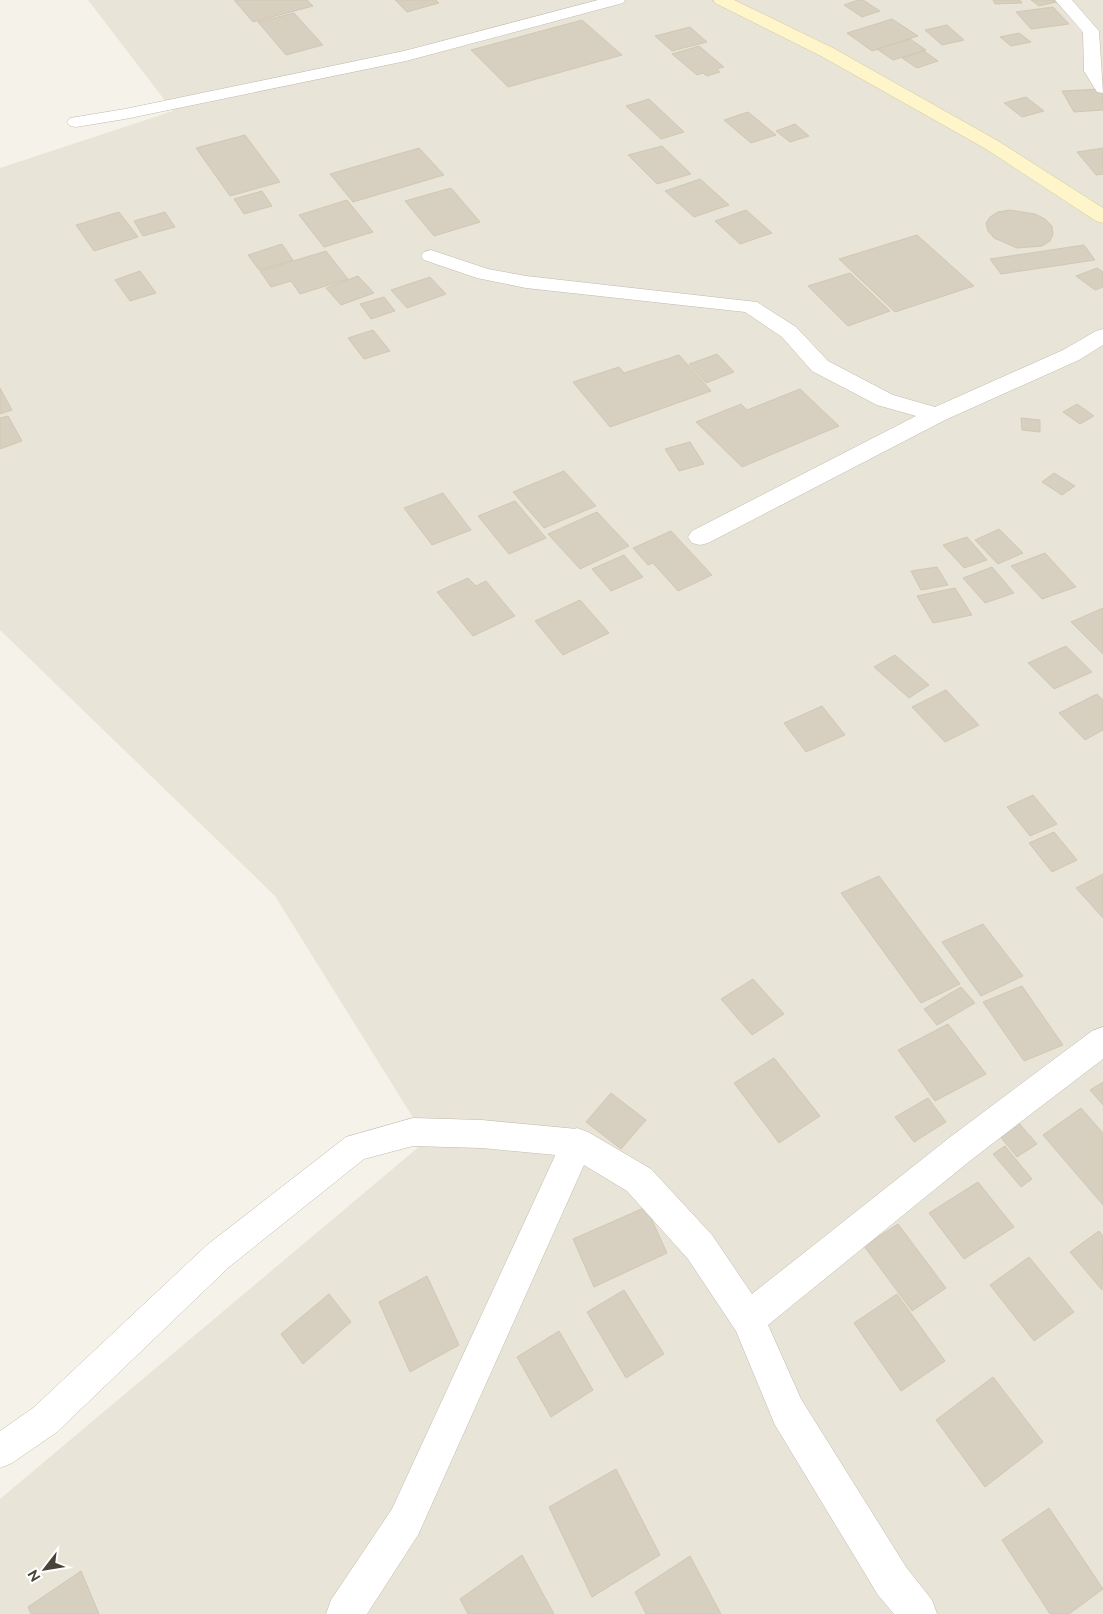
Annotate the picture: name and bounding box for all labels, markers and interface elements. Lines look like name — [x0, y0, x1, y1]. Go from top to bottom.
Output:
north arrow — [20, 1544, 70, 1594]
text: N — [24, 1567, 43, 1584]

